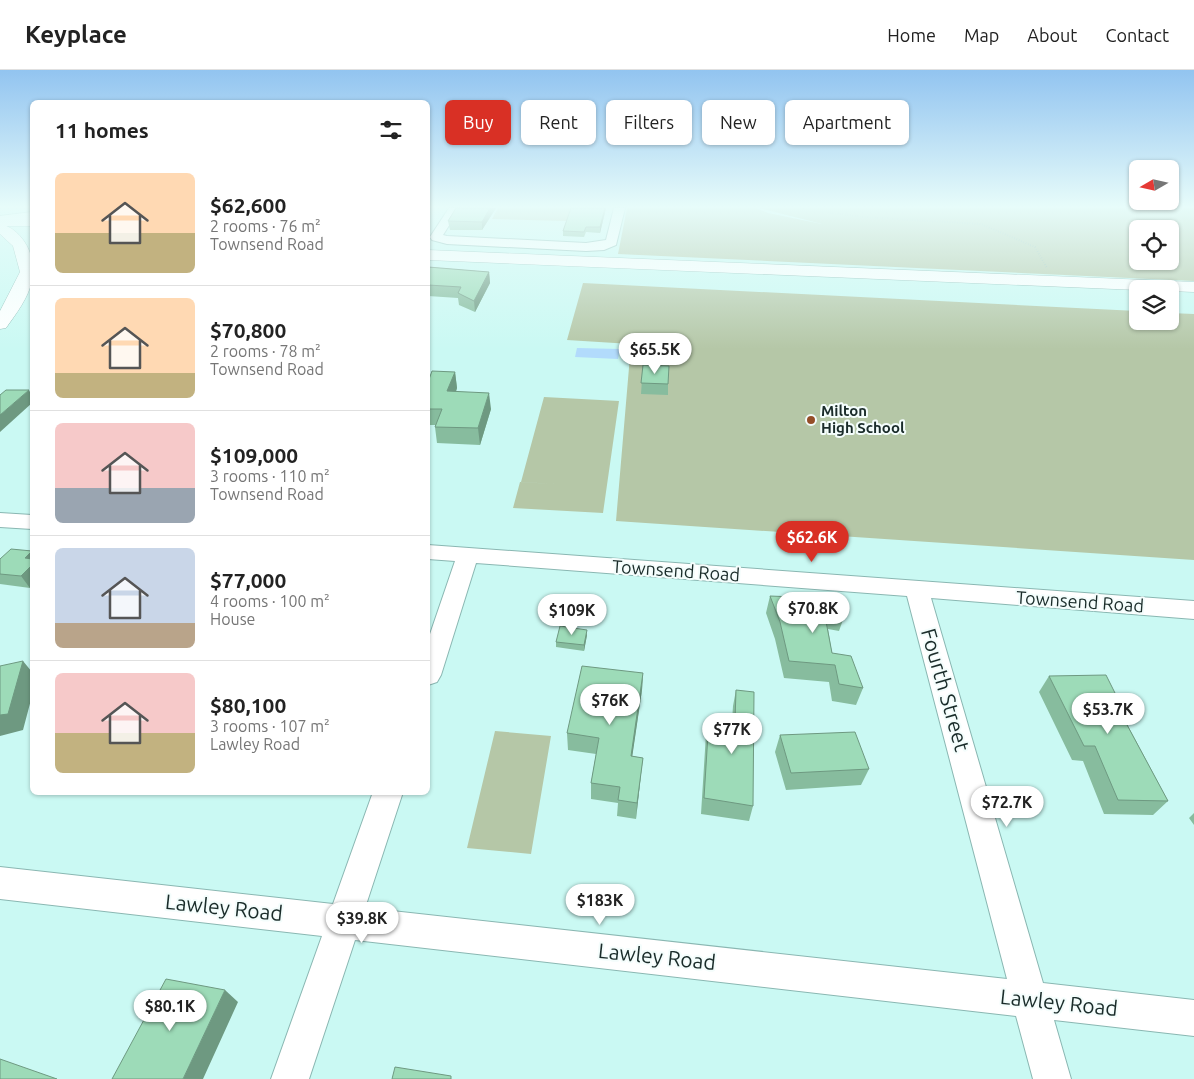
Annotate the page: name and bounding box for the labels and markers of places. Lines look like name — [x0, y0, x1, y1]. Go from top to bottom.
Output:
pin: $65.5K — [614, 332, 696, 375]
place label: Milton High School — [821, 402, 905, 436]
marker: Milton High School — [805, 414, 817, 426]
pin: $62.6K — [771, 520, 853, 563]
pin: $70.8K — [772, 592, 854, 634]
pin: $109K — [537, 594, 607, 636]
pin: $76K — [580, 684, 640, 726]
pin: $53.7K — [1067, 692, 1149, 735]
pin: $77K — [702, 712, 762, 755]
pin: $72.7K — [966, 786, 1048, 828]
pin: $183K — [565, 884, 635, 926]
pin: $39.8K — [321, 902, 403, 944]
pin: $80.1K — [129, 990, 211, 1032]

